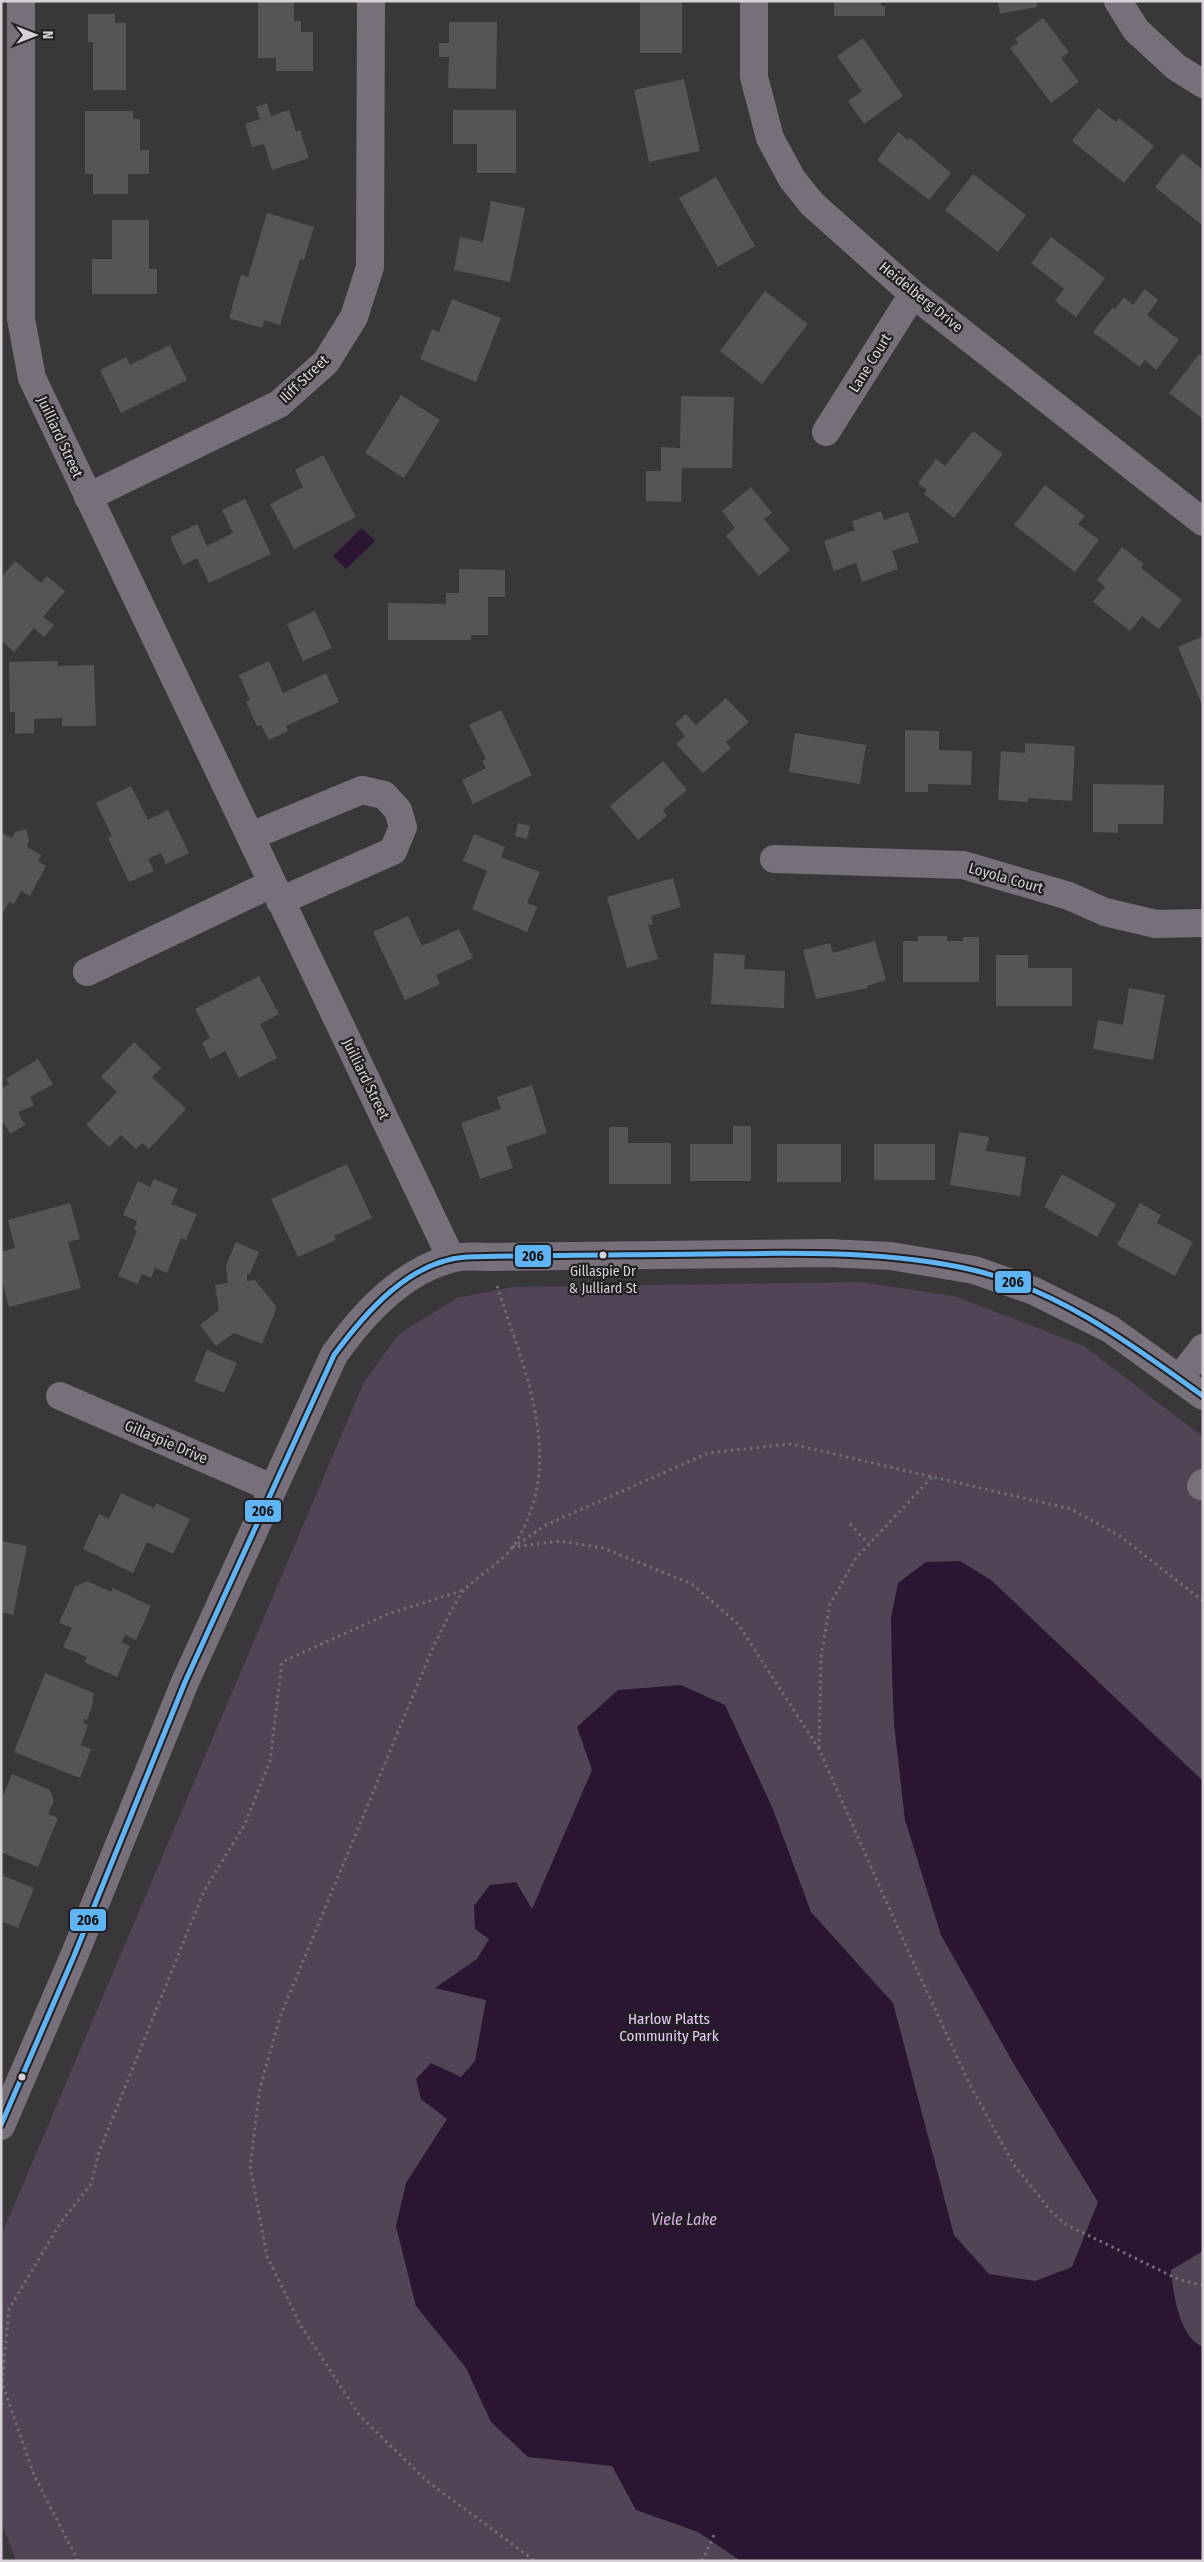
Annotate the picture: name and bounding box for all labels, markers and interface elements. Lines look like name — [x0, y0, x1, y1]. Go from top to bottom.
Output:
north arrow — [10, 10, 60, 60]
text: N — [39, 31, 56, 39]
street label: Heidelberg Drive — [876, 258, 966, 336]
street label: Lane Court — [845, 330, 895, 396]
street label: Iliff Street — [276, 351, 332, 407]
street label: Juilliard Street — [33, 393, 87, 481]
street label: Loyola Court — [967, 859, 1045, 897]
street label: Juilliard Street — [339, 1035, 393, 1123]
line badge: 206 — [514, 1244, 552, 1268]
text: 206 — [521, 1248, 544, 1265]
marker: Gillaspie Dr & Julliard St — [598, 1250, 608, 1260]
place label: Gillaspie Dr & Julliard St — [569, 1263, 638, 1297]
line badge: 206 — [994, 1270, 1032, 1294]
text: 206 — [1001, 1274, 1024, 1291]
street label: Gillaspie Drive — [122, 1416, 210, 1468]
line badge: 206 — [244, 1499, 282, 1523]
text: 206 — [251, 1503, 274, 1520]
line badge: 206 — [69, 1908, 107, 1932]
text: 206 — [76, 1912, 99, 1929]
park label: Harlow Platts Community Park — [619, 2010, 719, 2045]
unlabelled marker — [17, 2072, 27, 2082]
water label: Viele Lake — [651, 2210, 717, 2229]

